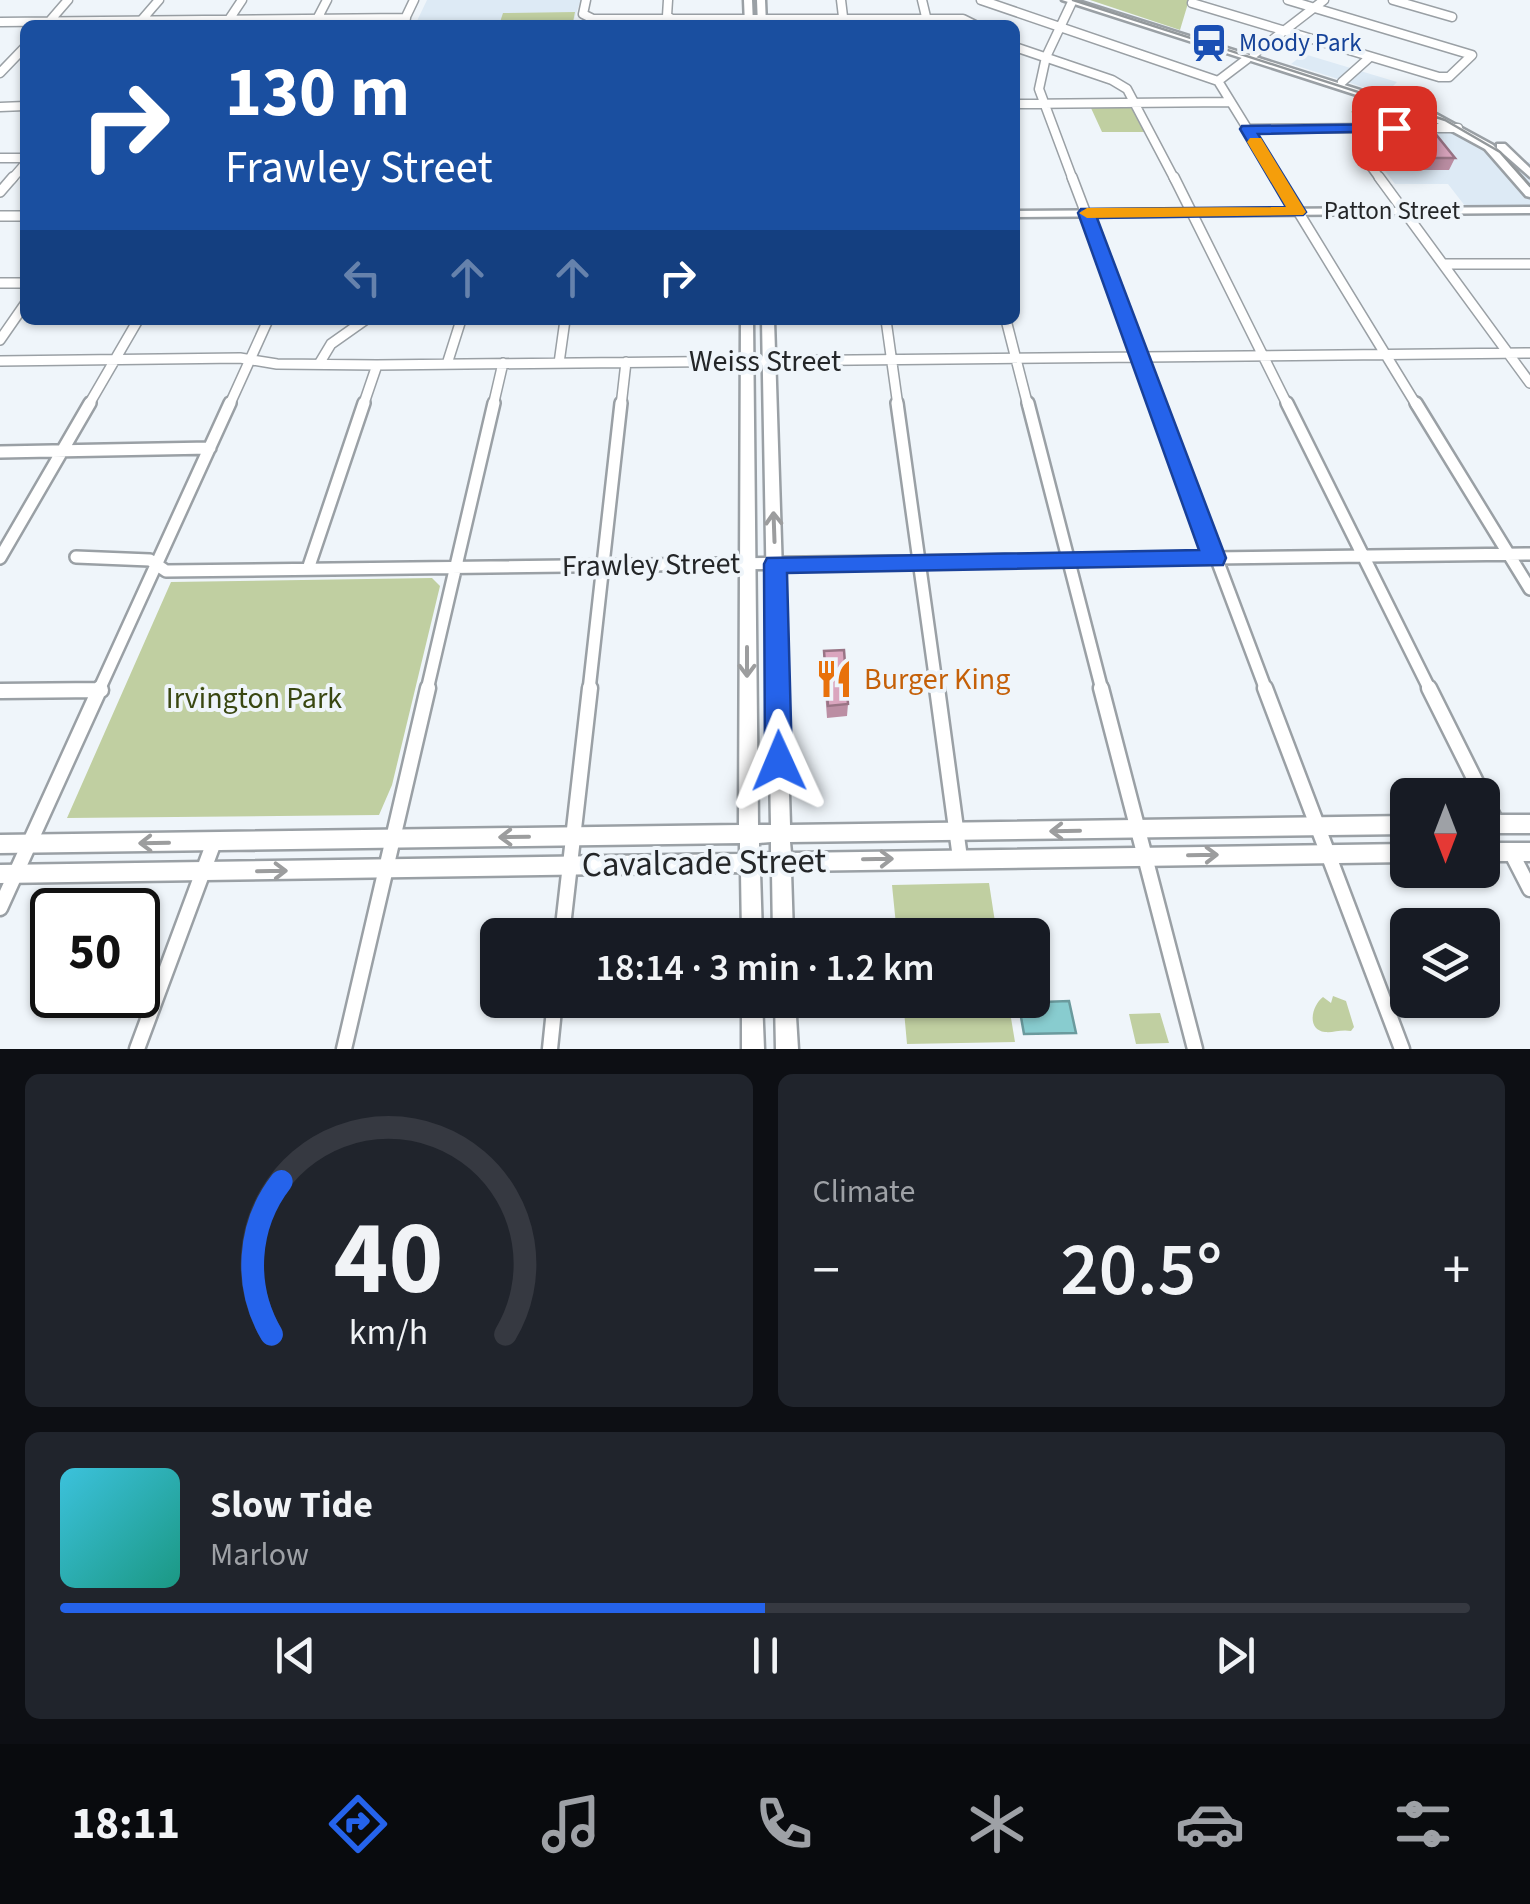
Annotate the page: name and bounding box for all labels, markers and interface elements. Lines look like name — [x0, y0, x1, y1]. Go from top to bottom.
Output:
station icon: Moody Park — [1188, 22, 1230, 64]
place label: Moody Park — [1239, 25, 1362, 61]
text: 130 m — [225, 43, 410, 143]
icon: right — [60, 60, 190, 190]
pin — [1352, 86, 1437, 171]
icon: arrive — [1367, 101, 1422, 156]
text: Frawley Street — [225, 136, 493, 200]
street label: Patton Street — [1324, 193, 1461, 229]
icon: left — [335, 250, 390, 305]
icon: ahead — [440, 250, 495, 305]
icon: ahead — [545, 250, 600, 305]
icon: right — [650, 250, 705, 305]
street label: Weiss Street — [689, 340, 841, 383]
one-way arrow — [765, 511, 784, 543]
street label: Frawley Street — [561, 542, 741, 588]
one-way arrow — [738, 644, 756, 677]
restaurant icon: Burger King — [813, 658, 855, 700]
place label: Burger King — [864, 658, 1010, 701]
park label: Irvington Park — [166, 677, 342, 720]
position arrow — [727, 709, 831, 813]
north arrow — [1390, 778, 1500, 888]
map controls — [1390, 778, 1500, 1018]
one-way arrow — [1050, 822, 1082, 840]
one-way arrow — [499, 828, 531, 847]
one-way arrow — [139, 833, 171, 852]
street label: Cavalcade Street — [581, 836, 827, 890]
one-way arrow — [1186, 846, 1219, 864]
one-way arrow — [862, 850, 894, 869]
one-way arrow — [256, 862, 288, 881]
speed limit sign: 50 — [30, 888, 160, 1018]
button: layers — [1390, 908, 1500, 1018]
text: 18:14 · 3 min · 1.2 km — [596, 941, 935, 995]
text: Climate — [813, 1169, 915, 1215]
text: 40 — [334, 1186, 444, 1334]
text: 20.5° — [1060, 1217, 1222, 1324]
text: − — [813, 1232, 840, 1310]
text: + — [1443, 1232, 1470, 1310]
text: km/h — [349, 1307, 428, 1358]
text: Slow Tide — [210, 1478, 373, 1532]
text: Marlow — [210, 1532, 309, 1578]
icon: previous — [268, 1628, 323, 1683]
icon: pause — [738, 1628, 793, 1683]
icon: next — [1208, 1628, 1263, 1683]
icon: directions — [323, 1789, 393, 1859]
icon: music — [536, 1789, 606, 1859]
icon: phone — [749, 1789, 819, 1859]
icon: climate — [962, 1789, 1032, 1859]
icon: car — [1175, 1789, 1245, 1859]
icon: filters — [1388, 1789, 1458, 1859]
text: 18:11 — [72, 1792, 180, 1856]

